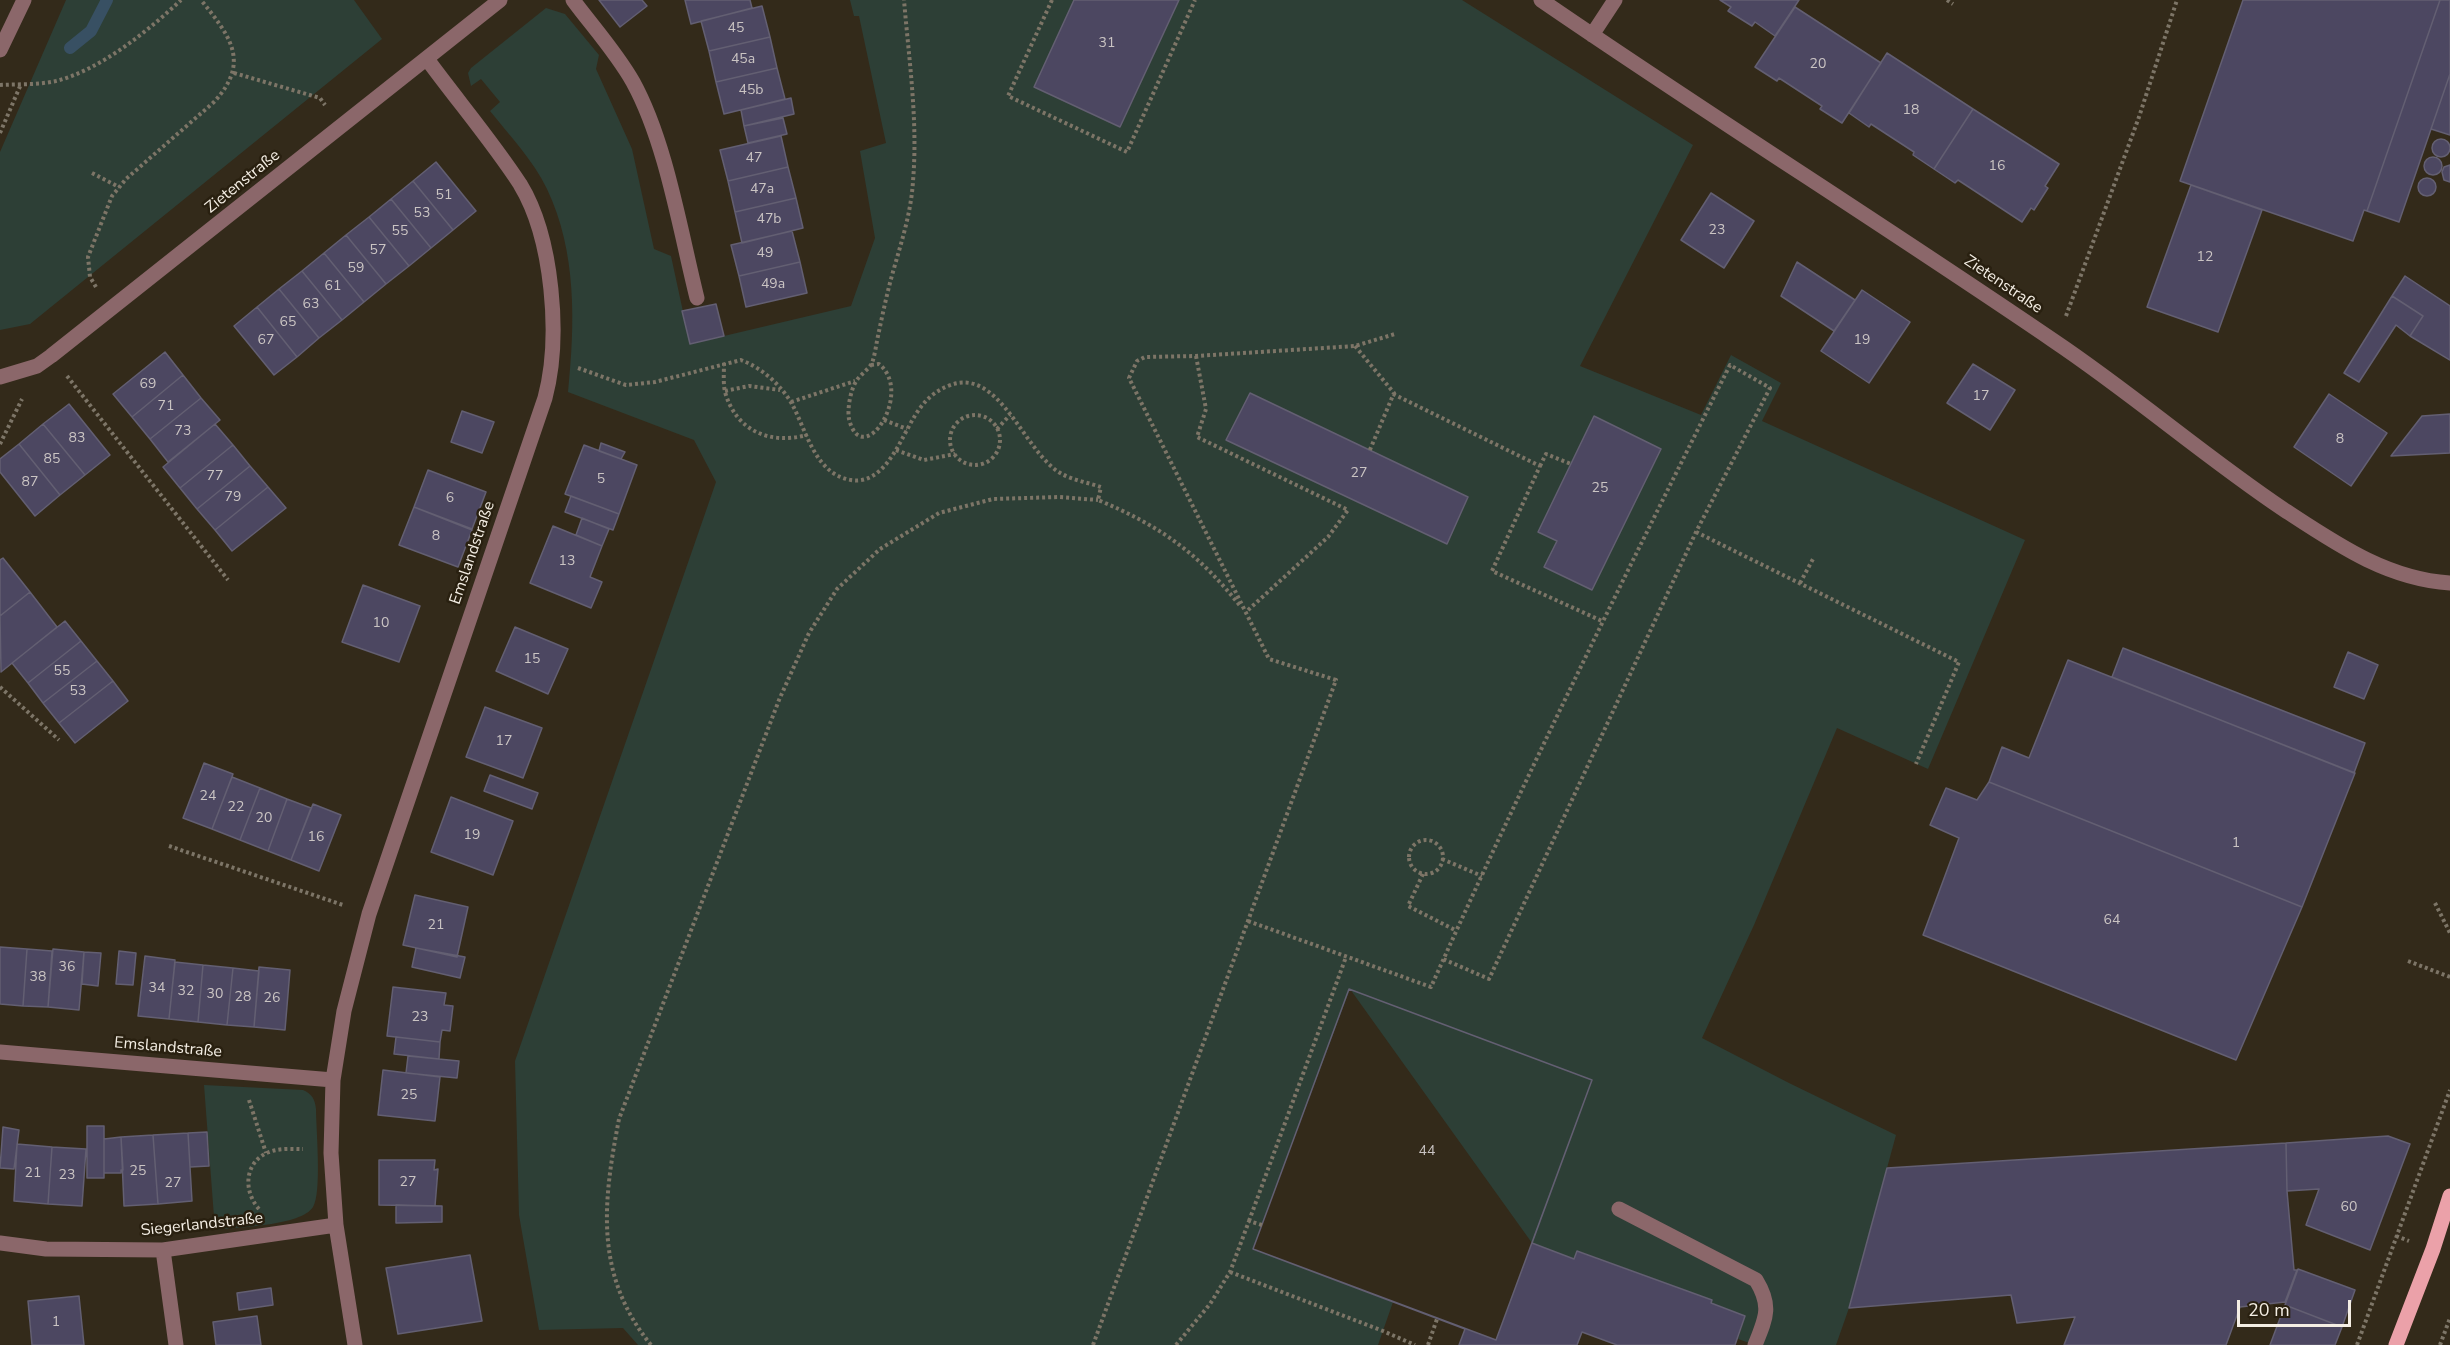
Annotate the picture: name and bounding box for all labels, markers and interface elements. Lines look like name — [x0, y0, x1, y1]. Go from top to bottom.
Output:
house number: 45 — [728, 21, 744, 37]
house number: 31 — [1099, 36, 1115, 52]
house number: 45a — [731, 52, 755, 68]
house number: 20 — [1810, 57, 1826, 73]
house number: 45b — [739, 83, 763, 99]
house number: 18 — [1903, 103, 1919, 119]
street label: Zietenstraße — [202, 146, 284, 218]
house number: 47 — [746, 151, 762, 167]
house number: 16 — [1989, 159, 2005, 175]
house number: 47a — [750, 182, 774, 198]
house number: 51 — [436, 188, 452, 204]
house number: 53 — [414, 206, 430, 222]
house number: 47b — [757, 212, 781, 228]
house number: 23 — [1709, 223, 1725, 239]
house number: 55 — [392, 224, 408, 240]
house number: 57 — [370, 243, 386, 259]
house number: 49 — [757, 246, 773, 262]
house number: 12 — [2197, 250, 2213, 266]
street label: Zietenstraße — [1960, 252, 2046, 318]
house number: 59 — [348, 261, 364, 277]
house number: 49a — [761, 277, 785, 293]
house number: 61 — [325, 279, 341, 295]
house number: 63 — [303, 297, 319, 313]
house number: 65 — [280, 315, 296, 331]
house number: 67 — [258, 333, 274, 349]
house number: 19 — [1854, 333, 1870, 349]
house number: 69 — [140, 377, 156, 393]
house number: 17 — [1973, 389, 1989, 405]
house number: 71 — [158, 399, 174, 415]
house number: 73 — [175, 424, 191, 440]
house number: 83 — [69, 431, 85, 447]
house number: 8 — [2336, 432, 2344, 448]
house number: 85 — [44, 452, 60, 468]
house number: 27 — [1351, 466, 1367, 482]
house number: 77 — [207, 469, 223, 485]
house number: 5 — [597, 472, 605, 488]
house number: 87 — [22, 475, 38, 491]
house number: 25 — [1592, 481, 1608, 497]
house number: 79 — [225, 490, 241, 506]
house number: 6 — [446, 491, 454, 507]
street label: Emslandstraße — [446, 499, 500, 607]
house number: 8 — [432, 529, 440, 545]
house number: 13 — [559, 554, 575, 570]
house number: 10 — [373, 616, 389, 632]
house number: 15 — [524, 652, 540, 668]
house number: 55 — [54, 664, 70, 680]
house number: 53 — [70, 684, 86, 700]
house number: 17 — [496, 734, 512, 750]
house number: 24 — [200, 789, 216, 805]
house number: 22 — [228, 800, 244, 816]
house number: 20 — [256, 811, 272, 827]
house number: 19 — [464, 828, 480, 844]
house number: 16 — [308, 830, 324, 846]
house number: 1 — [2232, 836, 2240, 852]
house number: 64 — [2104, 913, 2120, 929]
house number: 21 — [428, 918, 444, 934]
house number: 36 — [59, 960, 75, 976]
house number: 38 — [30, 970, 46, 986]
house number: 34 — [149, 981, 165, 997]
house number: 32 — [178, 984, 194, 1000]
house number: 30 — [207, 987, 223, 1003]
house number: 28 — [235, 990, 251, 1006]
house number: 26 — [264, 991, 280, 1007]
house number: 23 — [412, 1010, 428, 1026]
street label: Emslandstraße — [113, 1034, 223, 1062]
house number: 25 — [401, 1088, 417, 1104]
house number: 44 — [1419, 1144, 1435, 1160]
house number: 25 — [130, 1164, 146, 1180]
house number: 21 — [25, 1166, 41, 1182]
house number: 23 — [59, 1168, 75, 1184]
house number: 27 — [400, 1175, 416, 1191]
house number: 27 — [165, 1176, 181, 1192]
house number: 60 — [2341, 1200, 2357, 1216]
street label: Siegerlandstraße — [140, 1209, 264, 1241]
scale bar — [2240, 1288, 2354, 1326]
text: 20 m — [2248, 1298, 2290, 1322]
house number: 1 — [52, 1315, 60, 1331]

